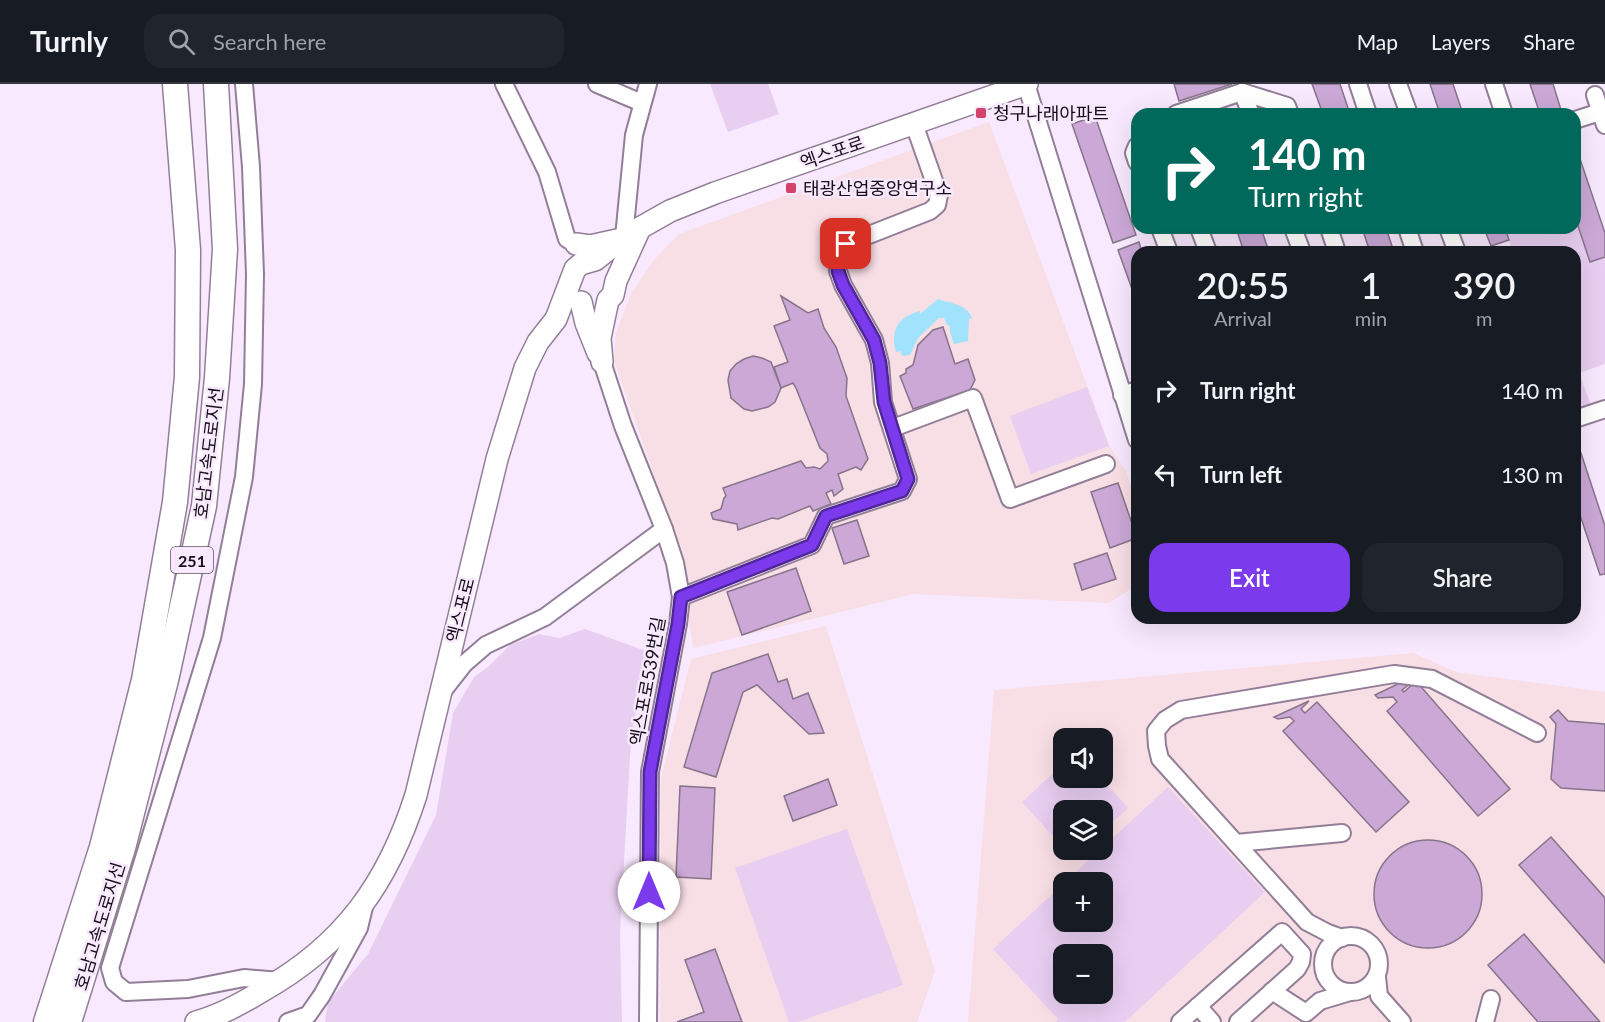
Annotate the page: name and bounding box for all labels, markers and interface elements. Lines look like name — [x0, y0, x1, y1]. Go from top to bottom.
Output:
search box — [144, 14, 564, 68]
text: Turnly — [30, 24, 108, 58]
icon: search — [165, 25, 198, 58]
text: Search here — [213, 28, 326, 55]
text: Map — [1357, 29, 1398, 54]
text: Layers — [1431, 29, 1490, 54]
text: Share — [1523, 29, 1575, 54]
place label: 청구나래아파트 — [993, 102, 1109, 124]
marker: 청구나래아파트 — [974, 106, 988, 120]
text: 140 m — [1248, 129, 1366, 179]
street label: 엑스포로 — [797, 131, 867, 173]
icon: right — [1149, 132, 1227, 210]
place label: 태광산업중앙연구소 — [803, 177, 952, 199]
text: Turn right — [1248, 180, 1363, 213]
marker: 태광산업중앙연구소 — [784, 181, 798, 195]
pin — [820, 218, 871, 269]
icon: arrive — [829, 227, 862, 260]
text: 20:55 — [1197, 263, 1289, 307]
text: 1 — [1361, 263, 1381, 307]
text: 390 — [1453, 263, 1515, 307]
text: Arrival — [1214, 306, 1272, 330]
text: min — [1355, 306, 1387, 330]
text: m — [1476, 306, 1492, 330]
icon: right — [1149, 374, 1182, 407]
text: Turn right — [1200, 377, 1295, 404]
text: 140 m — [1501, 377, 1563, 404]
street label: 호남고속도로지선 — [189, 386, 227, 520]
icon: left — [1149, 458, 1182, 491]
text: Turn left — [1200, 461, 1282, 488]
text: 130 m — [1501, 461, 1563, 488]
button: Exit — [1149, 543, 1350, 612]
button: Share — [1362, 543, 1563, 612]
road number: 251 — [171, 547, 213, 573]
street label: 엑스포로 — [441, 575, 479, 645]
street label: 엑스포로539번길 — [625, 615, 669, 747]
map controls — [1053, 728, 1113, 1004]
button: sound — [1053, 728, 1113, 788]
button: layers — [1053, 800, 1113, 860]
street label: 호남고속도로지선 — [69, 859, 129, 993]
position arrow — [617, 860, 681, 924]
button: + — [1053, 872, 1113, 932]
button: − — [1053, 944, 1113, 1004]

